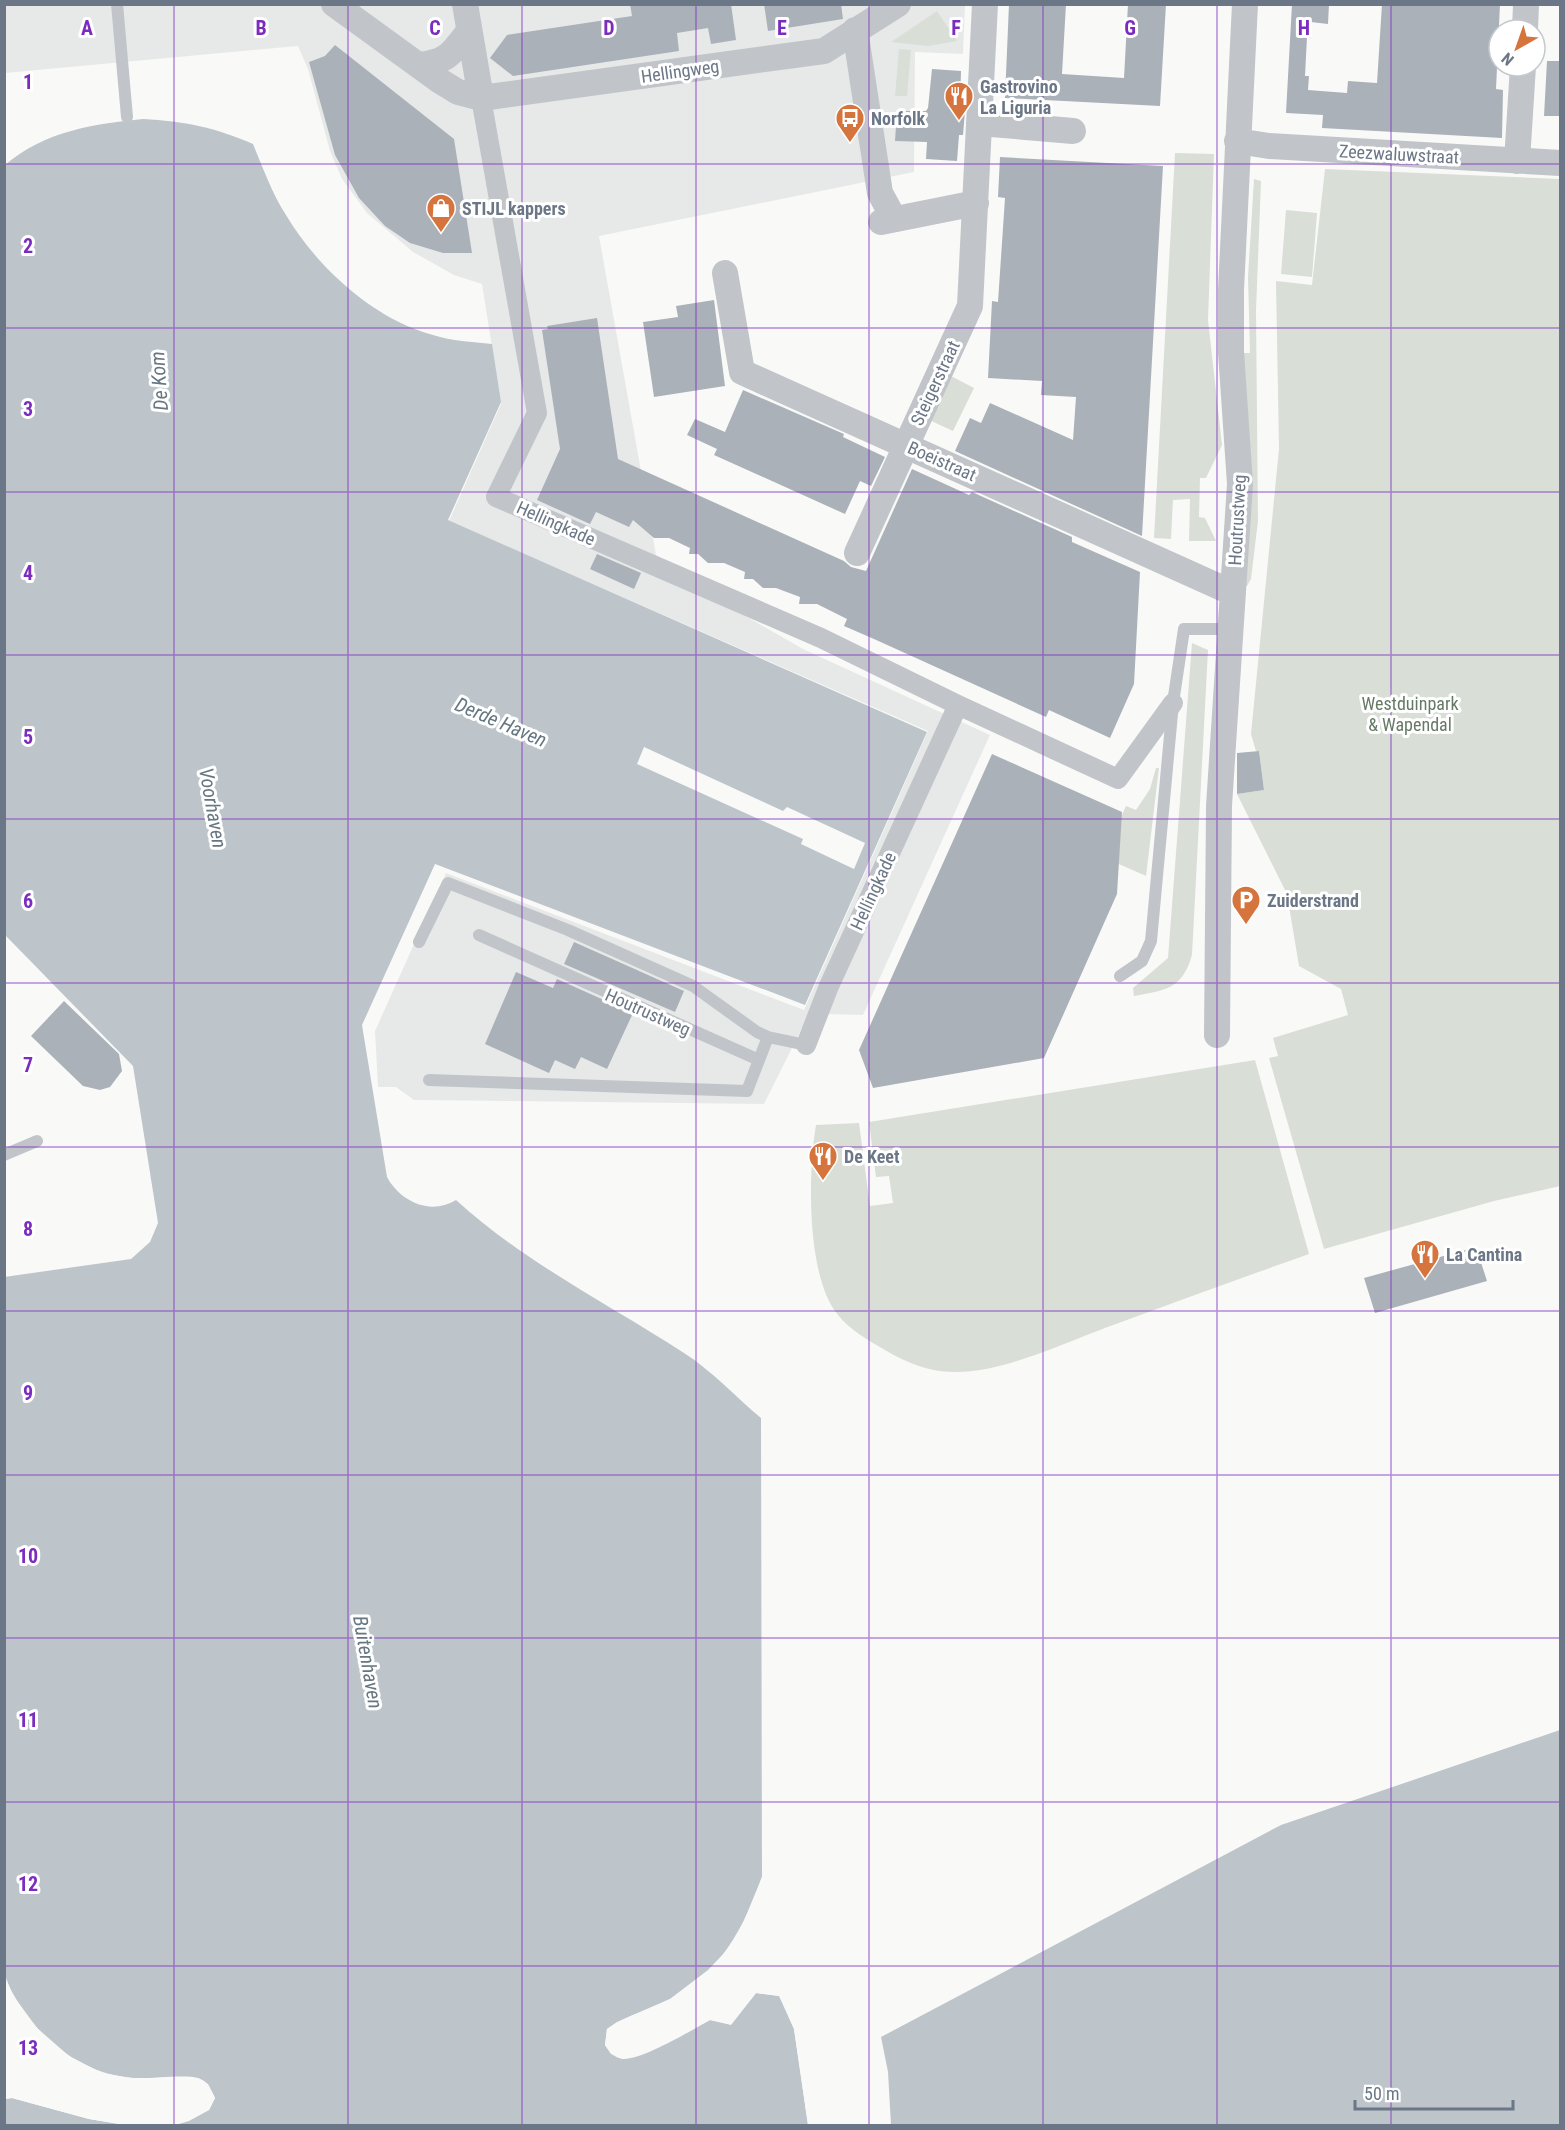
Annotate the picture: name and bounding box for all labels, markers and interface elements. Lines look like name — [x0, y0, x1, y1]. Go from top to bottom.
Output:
text: A — [81, 16, 93, 40]
text: B — [255, 16, 267, 40]
text: C — [429, 16, 441, 40]
text: D — [603, 16, 615, 40]
text: E — [777, 16, 787, 40]
text: F — [951, 16, 961, 40]
text: G — [1124, 16, 1136, 40]
text: H — [1298, 16, 1310, 40]
north arrow — [1487, 18, 1547, 78]
text: N — [1498, 49, 1518, 70]
street label: Hellingweg — [640, 55, 720, 87]
text: 1 — [23, 70, 33, 94]
place label: Gastrovino La Liguria — [980, 76, 1058, 118]
restaurant icon: Gastrovino La Liguria — [943, 80, 975, 122]
bus stop icon: Norfolk — [834, 102, 866, 144]
place label: Norfolk — [871, 108, 926, 129]
street label: Zeezwaluwstraat — [1338, 140, 1460, 168]
shop icon: STIJL kappers — [425, 192, 457, 234]
place label: STIJL kappers — [462, 198, 566, 219]
text: 2 — [23, 234, 33, 258]
street label: Steigerstraat — [906, 337, 964, 429]
water label: De Kom — [145, 351, 173, 411]
text: 3 — [23, 397, 33, 421]
street label: Boeistraat — [905, 437, 979, 485]
street label: Houtrustweg — [1224, 474, 1250, 566]
street label: Hellingkade — [513, 496, 599, 550]
text: 4 — [23, 561, 33, 585]
water label: Derde Haven — [452, 692, 550, 752]
park label: Westduinpark & Wapendal — [1362, 693, 1459, 735]
text: 5 — [23, 725, 33, 749]
water label: Voorhaven — [194, 766, 232, 850]
street label: Hellingkade — [846, 849, 900, 933]
parking icon: Zuiderstrand — [1230, 884, 1262, 926]
text: 6 — [23, 889, 33, 913]
place label: Zuiderstrand — [1267, 890, 1359, 911]
street label: Houtrustweg — [602, 984, 694, 1040]
text: 7 — [23, 1053, 33, 1077]
restaurant icon: De Keet — [807, 1140, 839, 1182]
place label: De Keet — [844, 1146, 900, 1167]
text: 8 — [23, 1217, 33, 1241]
restaurant icon: La Cantina — [1409, 1238, 1441, 1280]
place label: La Cantina — [1446, 1244, 1522, 1265]
text: 9 — [23, 1381, 33, 1405]
text: 10 — [18, 1544, 38, 1568]
water label: Buitenhaven — [348, 1614, 388, 1710]
text: 11 — [18, 1708, 38, 1732]
text: 12 — [18, 1872, 38, 1896]
text: 13 — [18, 2036, 38, 2060]
scale bar — [1355, 2073, 1512, 2111]
text: 50 m — [1364, 2083, 1399, 2104]

